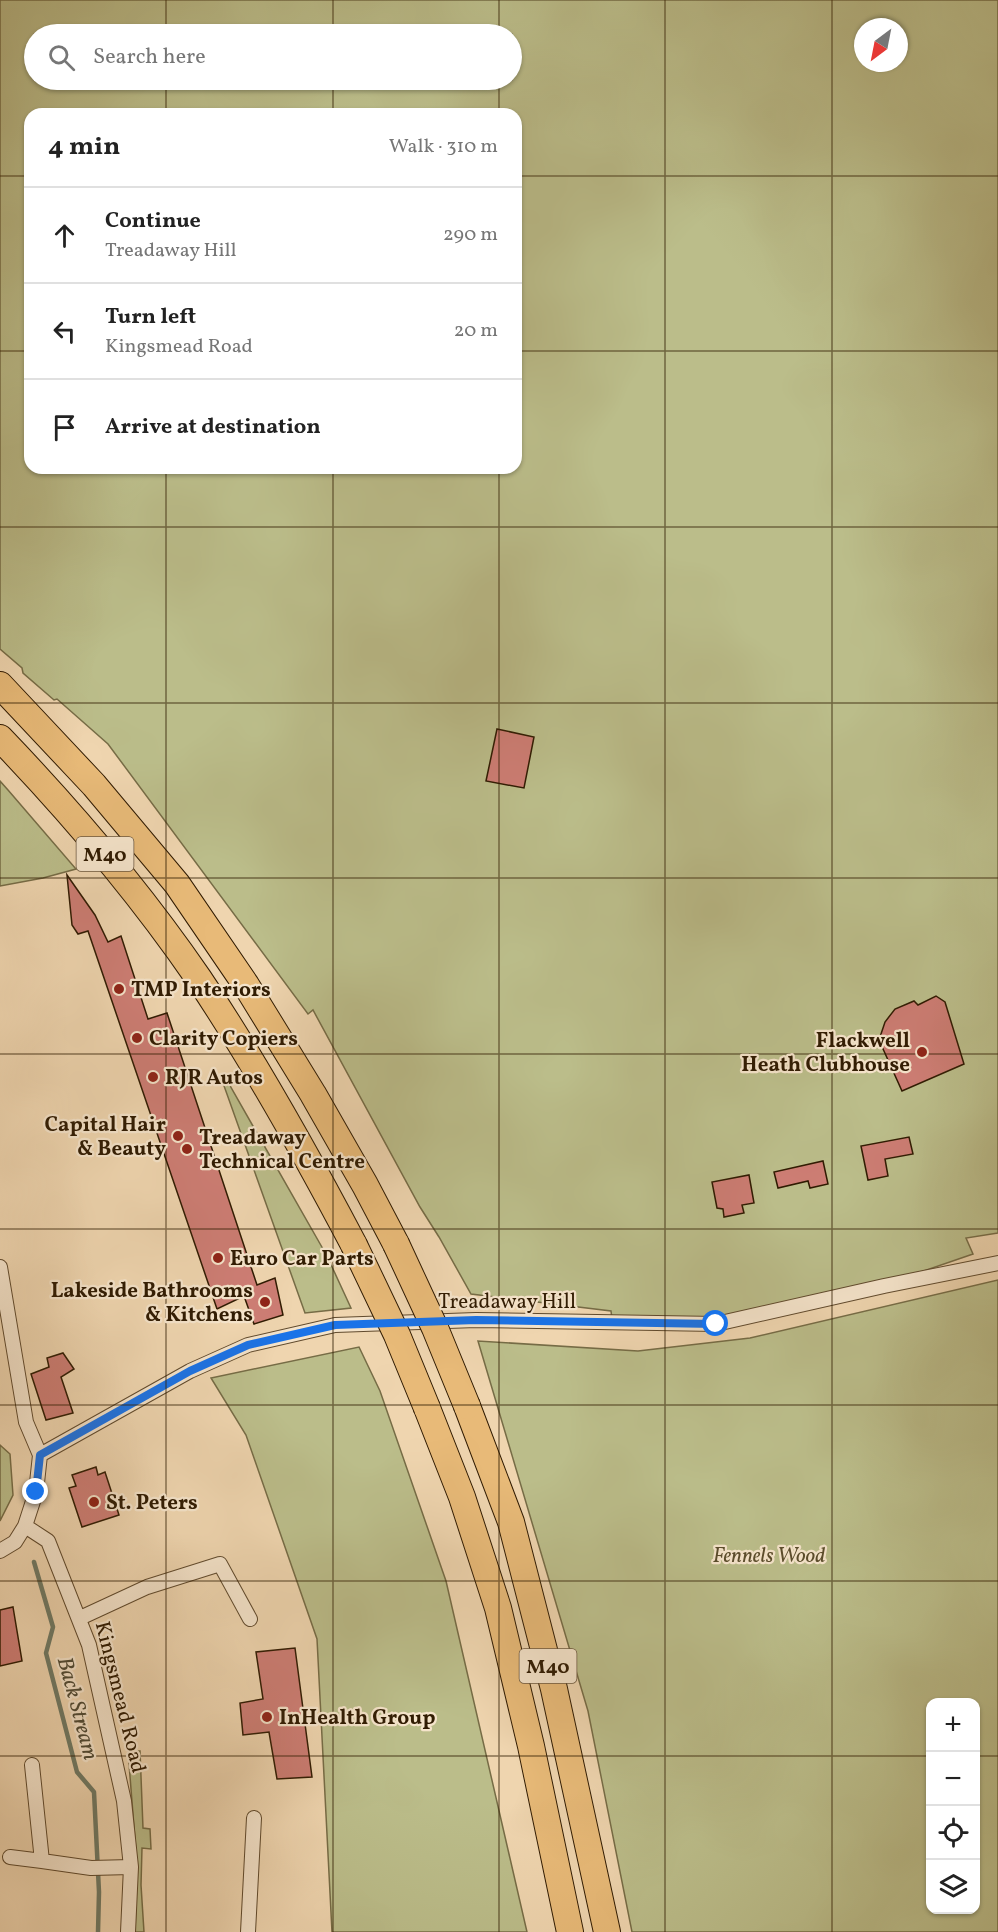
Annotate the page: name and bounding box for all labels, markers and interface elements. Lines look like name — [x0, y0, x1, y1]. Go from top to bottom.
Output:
north arrow — [854, 18, 908, 72]
search box — [24, 24, 522, 90]
icon: search — [45, 41, 78, 74]
text: Search here — [93, 42, 206, 73]
text: 4 min — [48, 129, 120, 165]
text: Walk · 310 m — [389, 133, 498, 161]
text: Continue — [105, 206, 201, 237]
icon: ahead — [48, 219, 81, 252]
text: 290 m — [443, 221, 498, 249]
text: Treadaway Hill — [105, 237, 236, 265]
text: Turn left — [105, 302, 196, 333]
icon: left — [48, 315, 81, 348]
text: 20 m — [454, 317, 498, 345]
text: Kingsmead Road — [105, 333, 253, 361]
icon: arrive — [48, 411, 81, 444]
text: Arrive at destination — [105, 412, 321, 443]
road number: M40 — [76, 837, 134, 871]
place label: TMP Interiors — [131, 976, 271, 1005]
marker: TMP Interiors — [112, 982, 126, 996]
place label: Clarity Copiers — [149, 1025, 298, 1054]
place label: Flackwell Heath Clubhouse — [741, 1027, 910, 1080]
marker: Clarity Copiers — [130, 1031, 144, 1045]
marker: Flackwell Heath Clubhouse — [915, 1045, 929, 1059]
place label: RJR Autos — [165, 1064, 263, 1093]
marker: RJR Autos — [146, 1070, 160, 1084]
place label: Capital Hair & Beauty — [45, 1111, 166, 1164]
place label: Treadaway Technical Centre — [199, 1124, 365, 1177]
marker: Capital Hair & Beauty — [171, 1129, 185, 1143]
marker: Treadaway Technical Centre — [180, 1142, 194, 1156]
place label: Euro Car Parts — [230, 1245, 374, 1274]
marker: Euro Car Parts — [211, 1251, 225, 1265]
place label: Lakeside Bathrooms & Kitchens — [51, 1277, 253, 1330]
street label: Treadaway Hill — [438, 1288, 576, 1317]
marker: Lakeside Bathrooms & Kitchens — [258, 1295, 272, 1309]
route start — [702, 1310, 728, 1336]
route end — [22, 1478, 48, 1504]
place label: St. Peters — [106, 1489, 198, 1518]
marker: St. Peters — [87, 1495, 101, 1509]
park label: Fennels Wood — [713, 1542, 825, 1571]
street label: Kingsmead Road — [87, 1619, 152, 1776]
road number: M40 — [520, 1649, 576, 1683]
water label: Back Stream — [48, 1654, 105, 1764]
map controls — [926, 1698, 980, 1914]
button: + — [926, 1698, 980, 1752]
place label: InHealth Group — [279, 1704, 435, 1733]
marker: InHealth Group — [260, 1710, 274, 1724]
button: − — [926, 1752, 980, 1806]
button: locate — [926, 1806, 980, 1860]
button: layers — [926, 1860, 980, 1914]

